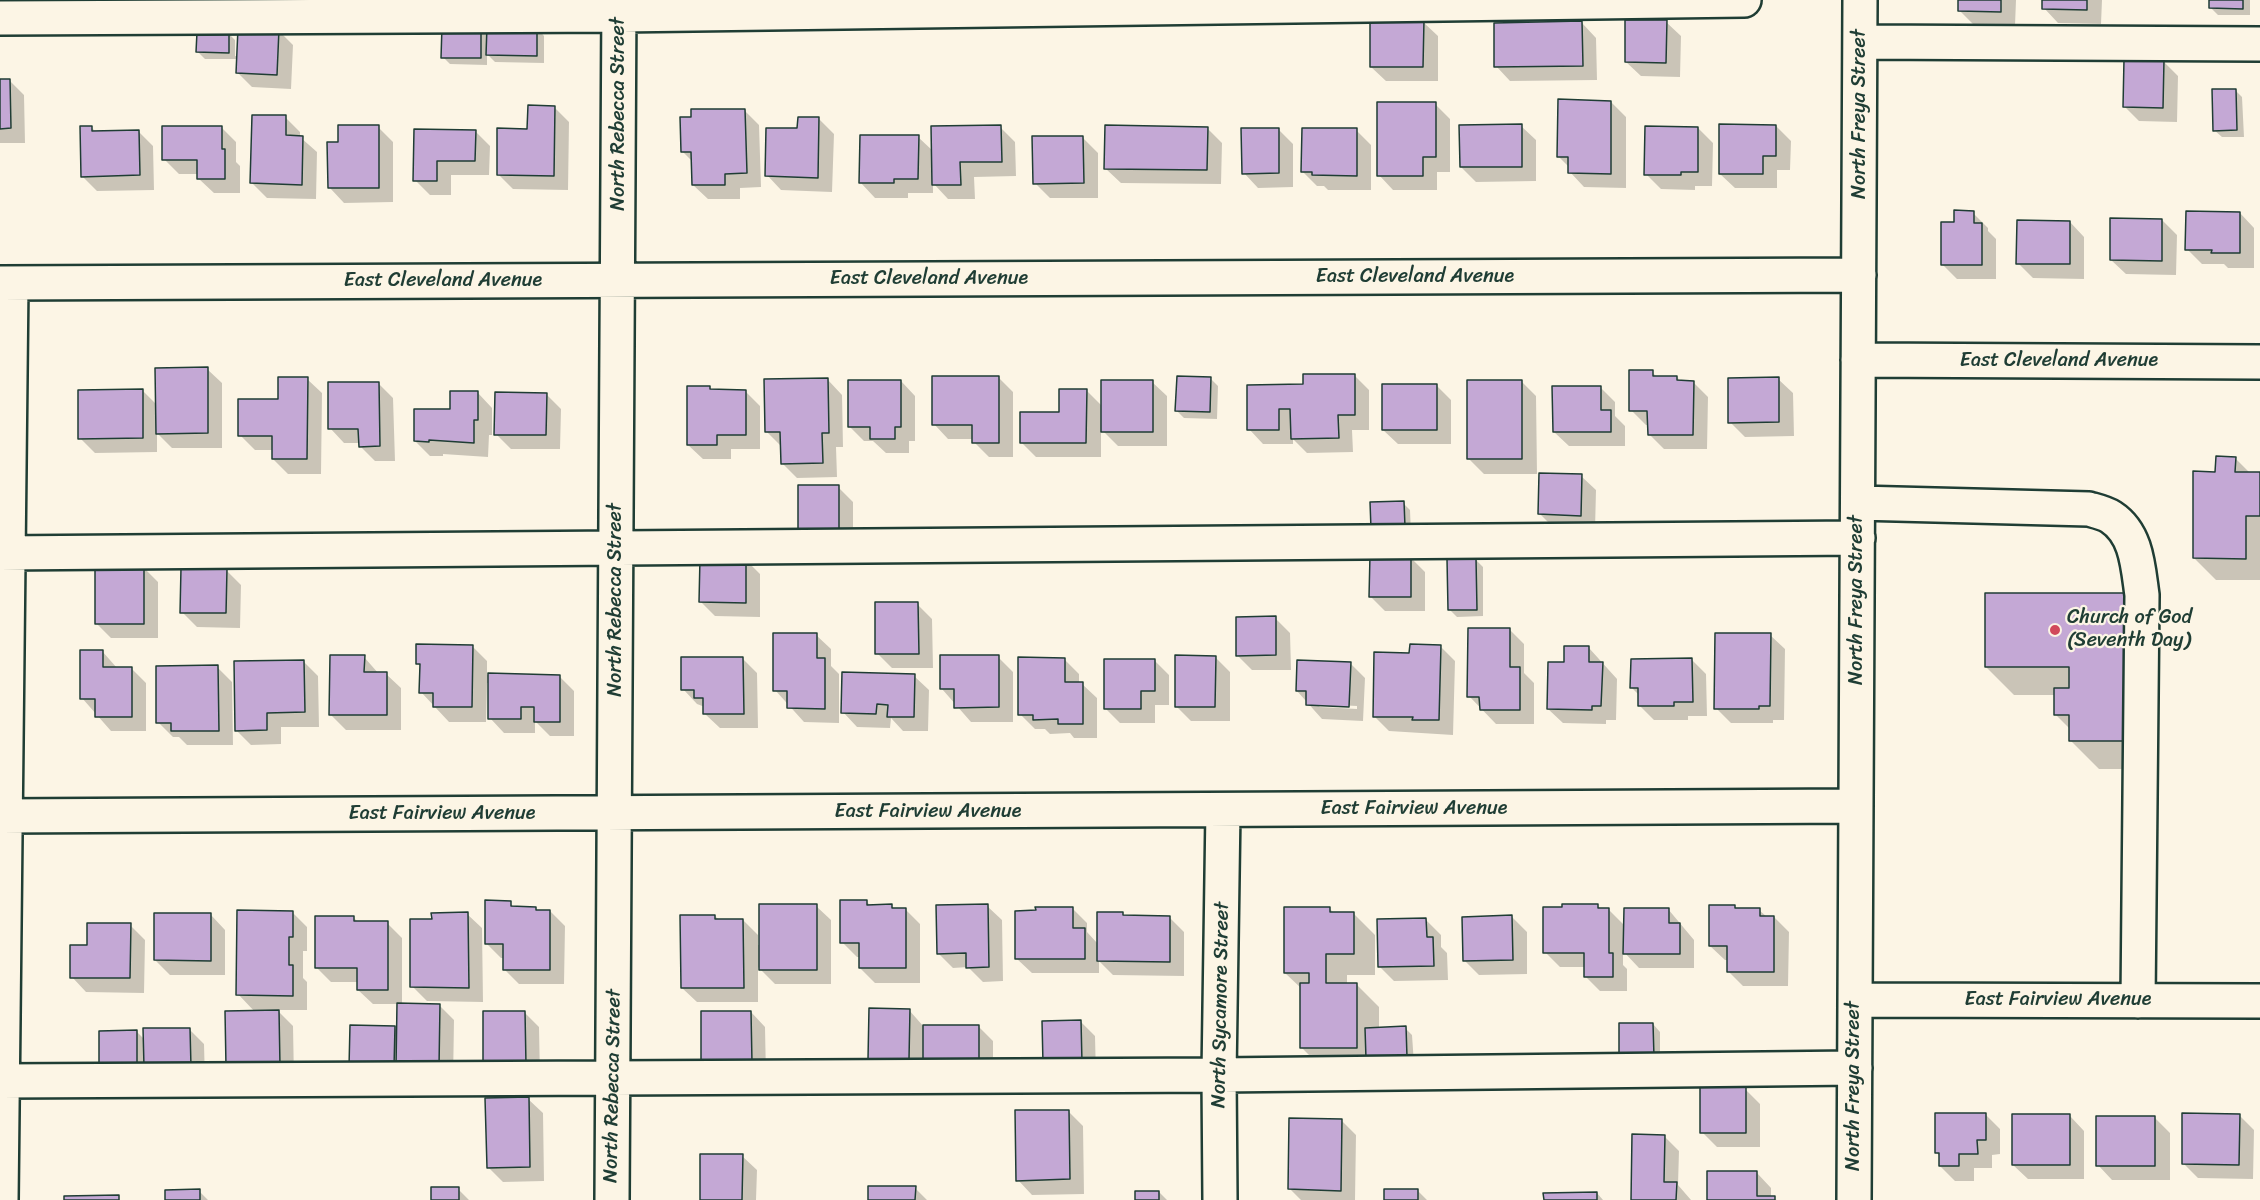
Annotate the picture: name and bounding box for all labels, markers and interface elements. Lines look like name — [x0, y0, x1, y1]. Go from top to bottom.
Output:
street label: North Rebecca Street — [607, 17, 631, 211]
street label: North Freya Street — [1848, 29, 1872, 199]
street label: East Cleveland Avenue — [1316, 265, 1514, 289]
street label: East Cleveland Avenue — [830, 267, 1028, 291]
street label: East Cleveland Avenue — [344, 269, 542, 293]
street label: East Cleveland Avenue — [1960, 349, 2158, 373]
street label: North Rebecca Street — [604, 503, 628, 697]
street label: North Freya Street — [1845, 515, 1869, 685]
place label: Church of God (Seventh Day) — [2067, 606, 2192, 653]
marker: Church of God (Seventh Day) — [2048, 623, 2062, 637]
street label: East Fairview Avenue — [1321, 797, 1507, 821]
street label: East Fairview Avenue — [835, 800, 1021, 824]
street label: East Fairview Avenue — [349, 802, 535, 826]
street label: North Sycamore Street — [1207, 902, 1235, 1108]
street label: East Fairview Avenue — [1965, 988, 2151, 1012]
street label: North Rebecca Street — [599, 989, 627, 1183]
street label: North Freya Street — [1842, 1001, 1866, 1171]

